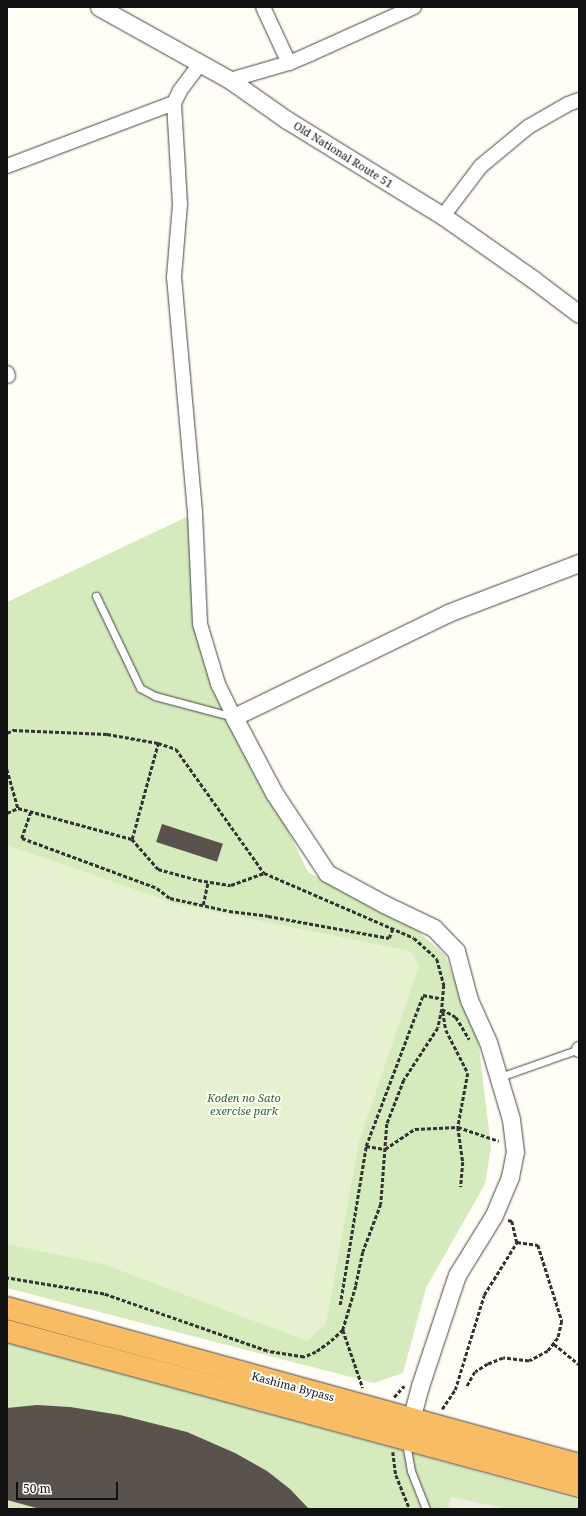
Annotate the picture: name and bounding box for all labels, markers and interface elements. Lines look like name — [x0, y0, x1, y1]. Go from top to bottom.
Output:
street label: Old National Route 51 — [291, 119, 395, 191]
park label: Koden no Sato exercise park — [207, 1092, 281, 1118]
street label: Kashima Bypass — [250, 1370, 336, 1404]
scale bar — [18, 1474, 120, 1500]
text: 50 m — [23, 1480, 51, 1497]

